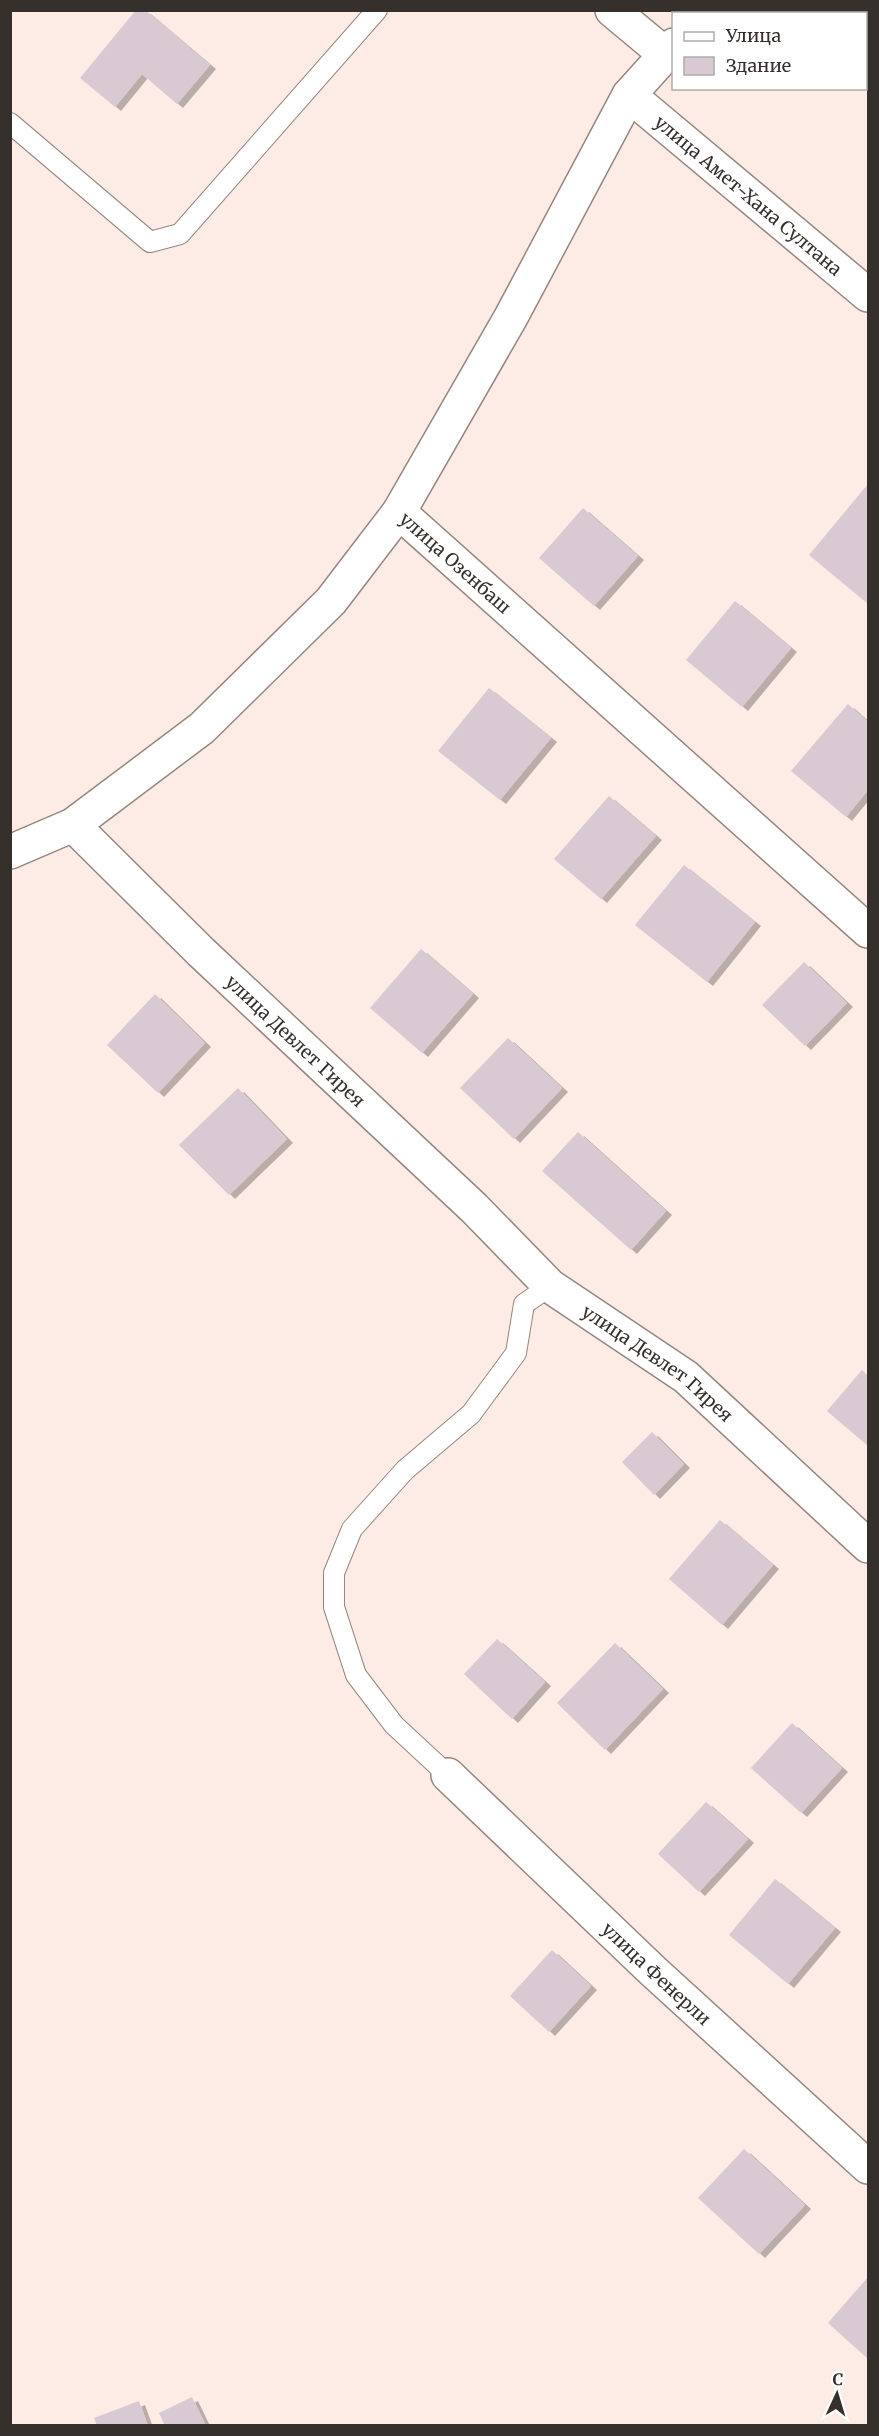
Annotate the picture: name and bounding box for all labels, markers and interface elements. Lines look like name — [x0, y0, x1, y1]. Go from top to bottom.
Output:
legend — [672, 12, 867, 90]
text: Улица — [725, 24, 781, 47]
text: Здание — [726, 54, 791, 77]
street label: улица Амет-Хана Султана — [650, 110, 847, 280]
street label: улица Озенбаш — [395, 507, 516, 618]
street label: улица Девлет Гирея — [221, 970, 370, 1112]
street label: улица Девлет Гирея — [578, 1299, 738, 1427]
street label: улица Фенерли — [597, 1917, 716, 2030]
north arrow — [807, 2364, 867, 2424]
text: С — [832, 2369, 844, 2389]

